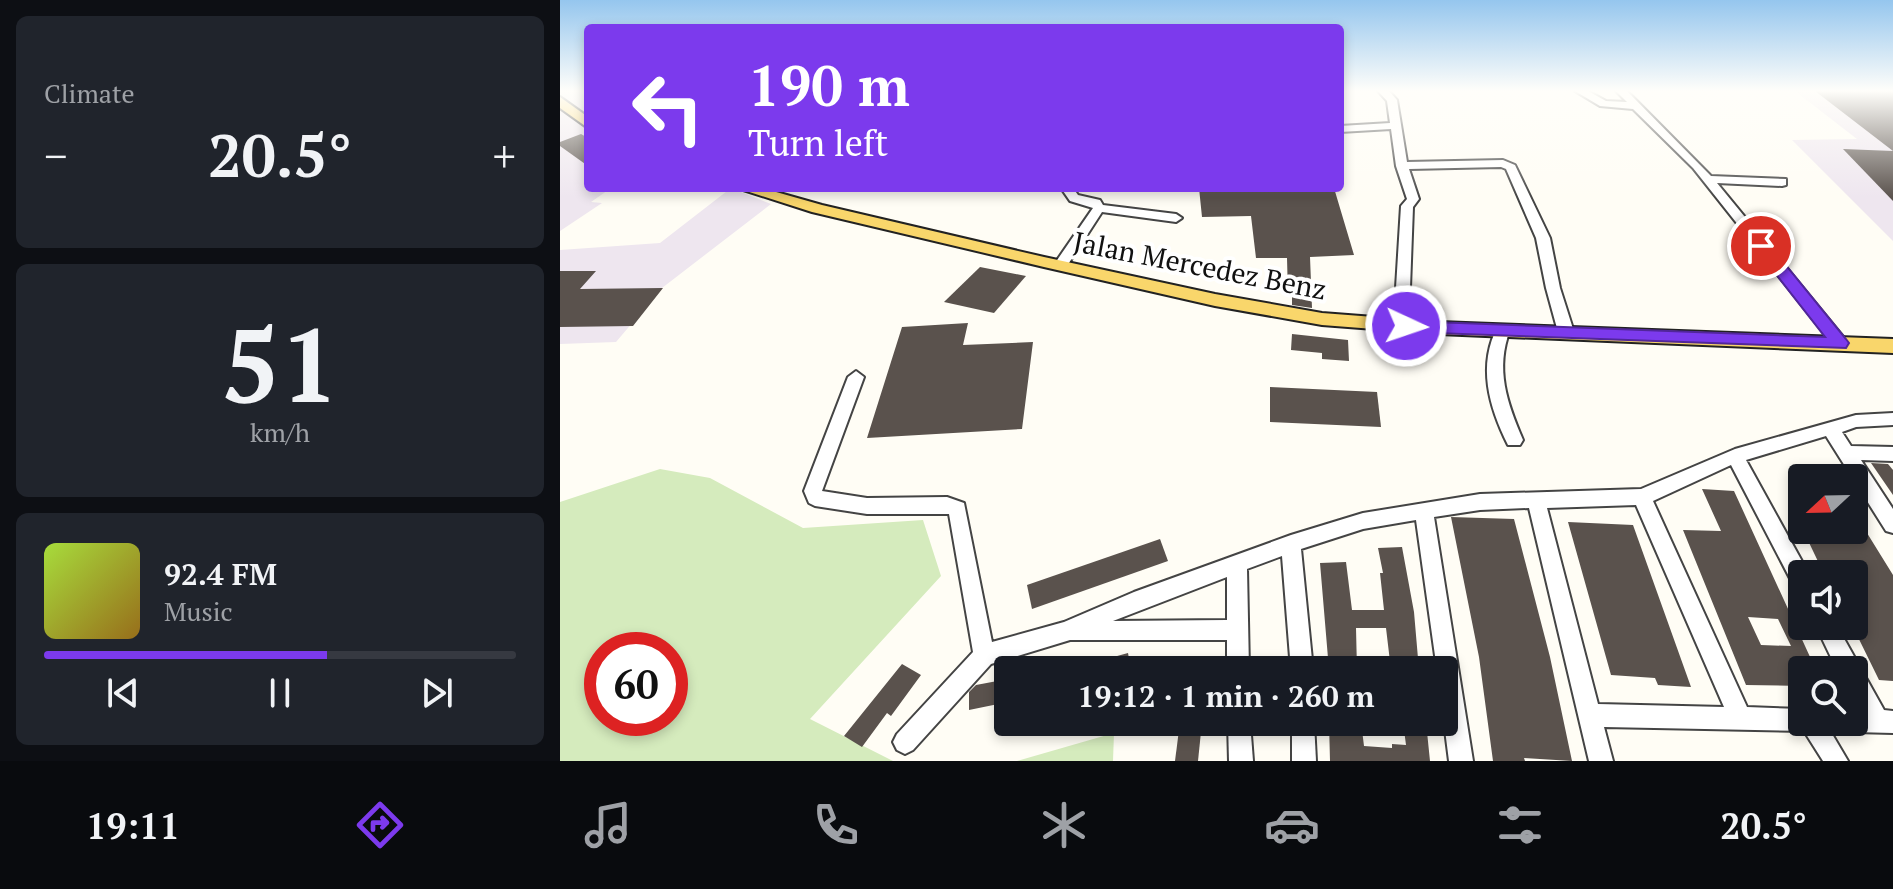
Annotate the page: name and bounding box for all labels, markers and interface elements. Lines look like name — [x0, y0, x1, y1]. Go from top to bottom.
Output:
text: 190 m — [748, 48, 910, 122]
icon: left — [616, 56, 720, 160]
text: Climate — [44, 76, 135, 110]
text: 20.5° — [208, 115, 352, 194]
text: Turn left — [748, 119, 888, 166]
text: − — [44, 126, 67, 185]
text: + — [493, 126, 516, 185]
pin — [1727, 212, 1795, 280]
street label: Jalan Mercedez Benz — [1070, 222, 1330, 308]
icon: arrive — [1739, 224, 1783, 268]
position arrow — [1364, 284, 1448, 368]
text: 51 — [221, 294, 339, 432]
text: km/h — [250, 415, 310, 449]
north arrow — [1788, 464, 1868, 544]
map controls — [1788, 464, 1868, 736]
text: 92.4 FM — [164, 554, 277, 594]
button: sound — [1788, 560, 1868, 640]
text: Music — [164, 594, 233, 628]
speed limit sign: 60 — [584, 632, 688, 736]
button: search — [1788, 656, 1868, 736]
icon: previous — [101, 671, 145, 715]
icon: pause — [258, 671, 302, 715]
icon: next — [415, 671, 459, 715]
text: 19:12 · 1 min · 260 m — [1078, 676, 1374, 716]
icon: directions — [352, 797, 408, 853]
icon: music — [580, 797, 636, 853]
icon: phone — [808, 797, 864, 853]
icon: climate — [1036, 797, 1092, 853]
icon: car — [1264, 797, 1320, 853]
icon: filters — [1492, 797, 1548, 853]
text: 19:11 — [86, 802, 180, 849]
text: 20.5° — [1720, 802, 1807, 849]

